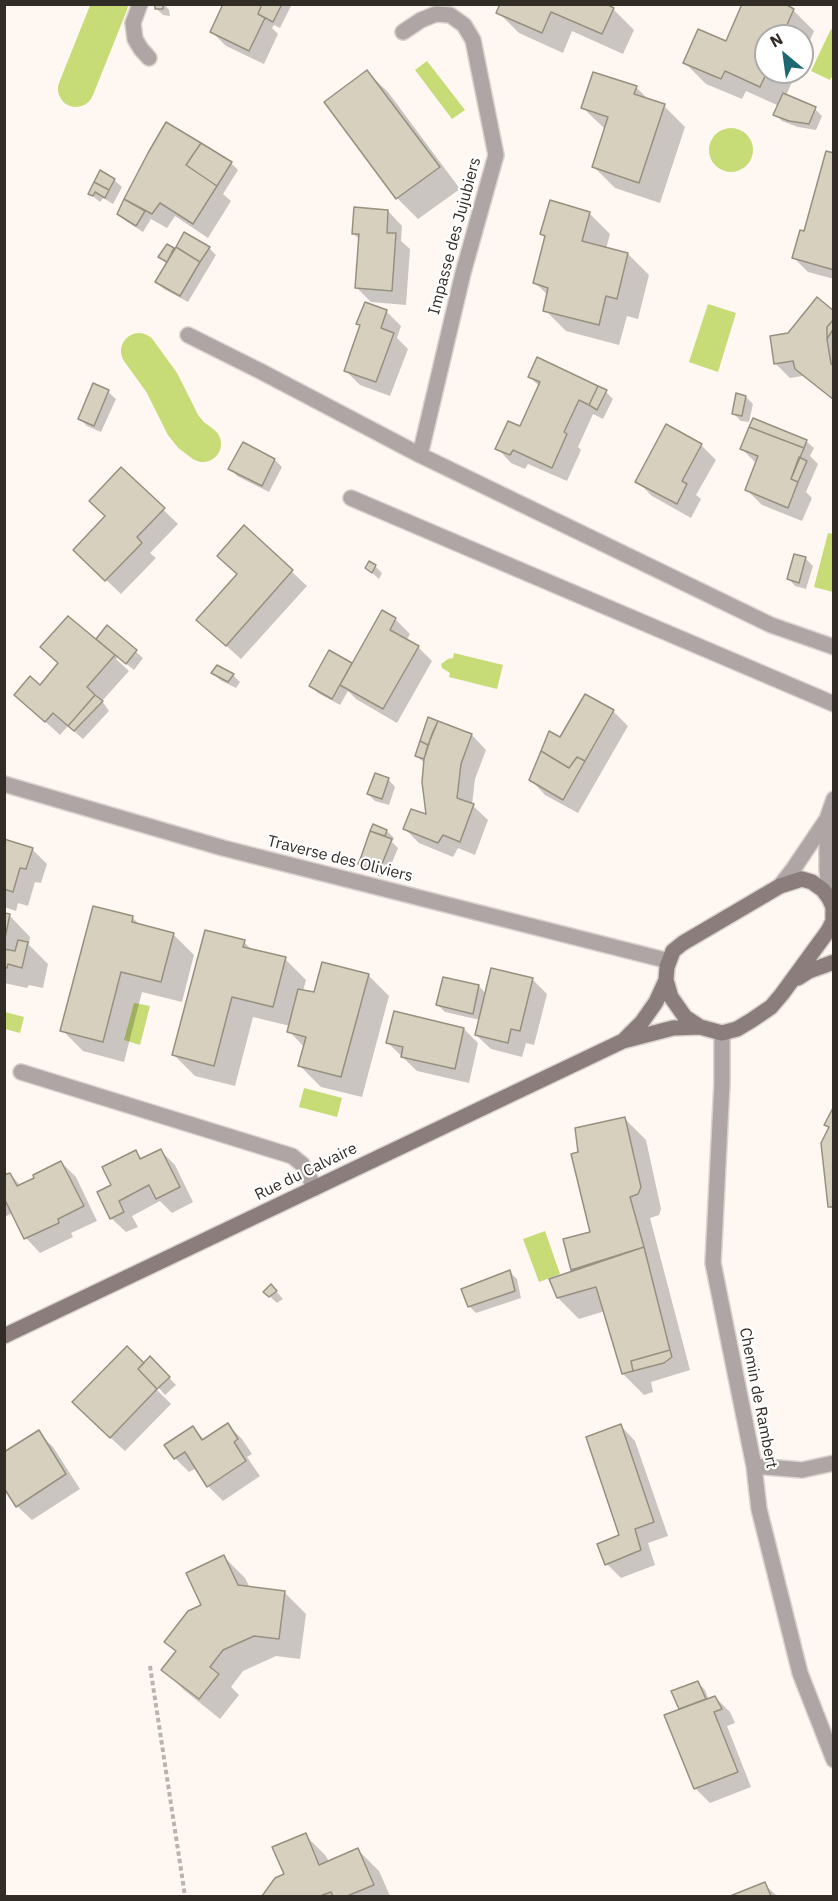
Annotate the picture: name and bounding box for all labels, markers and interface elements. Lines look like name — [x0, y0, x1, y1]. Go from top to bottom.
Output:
north arrow — [754, 24, 814, 84]
text: N — [766, 28, 786, 52]
street label: Impasse des Jujubiers — [425, 155, 485, 317]
street label: Traverse des Oliviers — [265, 832, 415, 886]
street label: Rue du Calvaire — [252, 1139, 360, 1205]
street label: Chemin de Rambert — [735, 1326, 781, 1470]

